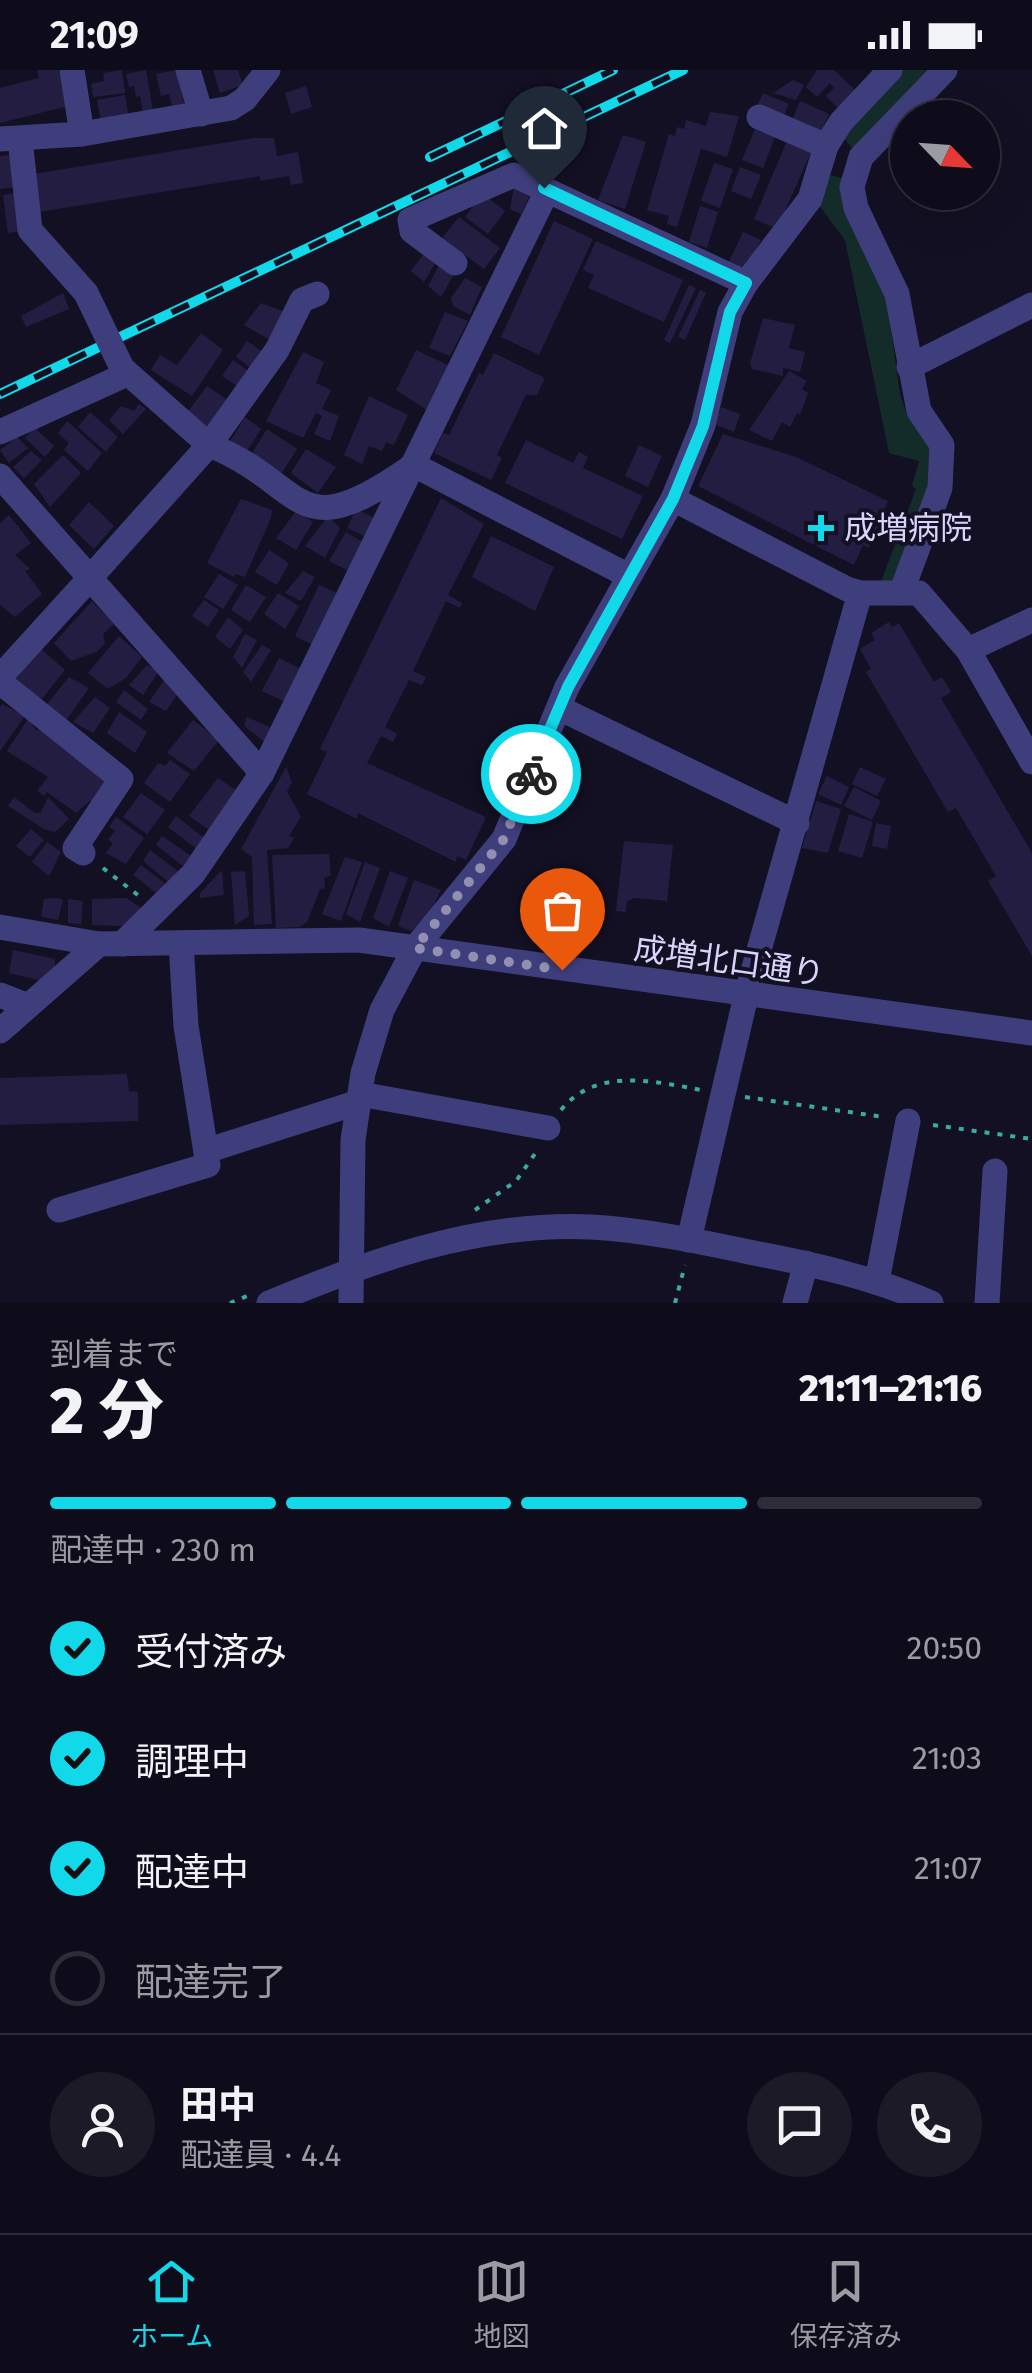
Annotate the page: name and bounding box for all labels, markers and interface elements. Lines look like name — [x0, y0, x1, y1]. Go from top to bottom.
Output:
text: 21:09 — [50, 12, 139, 58]
pin — [502, 86, 587, 189]
north arrow — [890, 100, 1000, 210]
map controls — [890, 100, 1000, 210]
icon: home — [517, 101, 572, 156]
place label: 成増病院 — [844, 509, 972, 547]
marker: 成増病院 — [808, 515, 834, 541]
courier — [481, 724, 581, 824]
icon: bike — [504, 747, 559, 802]
pin — [520, 868, 605, 971]
icon: bag — [535, 883, 590, 938]
street label: 成増北口通り — [631, 929, 827, 993]
text: 到着まで — [50, 1335, 178, 1373]
text: 21:11–21:16 — [799, 1365, 982, 1411]
text: 2 分 — [50, 1372, 164, 1450]
text: 配達中 · 230 m — [50, 1531, 256, 1569]
icon: check — [50, 1621, 105, 1676]
text: 受付済み — [135, 1629, 287, 1675]
text: 20:50 — [907, 1629, 982, 1667]
icon: check — [50, 1731, 105, 1786]
text: 調理中 — [135, 1739, 249, 1785]
text: 21:03 — [912, 1739, 982, 1777]
icon: check — [50, 1841, 105, 1896]
text: 配達中 — [135, 1849, 249, 1895]
text: 21:07 — [914, 1849, 982, 1887]
text: 配達完了 — [135, 1959, 287, 2005]
button: person — [50, 2072, 155, 2177]
button: chat — [747, 2072, 852, 2177]
button: phone — [877, 2072, 982, 2177]
text: 田中 — [180, 2082, 256, 2128]
text: 配達員 · 4.4 — [180, 2136, 341, 2174]
tab: ホーム — [130, 2254, 213, 2354]
tab: 地図 — [474, 2254, 530, 2354]
tab: 保存済み — [790, 2254, 902, 2354]

